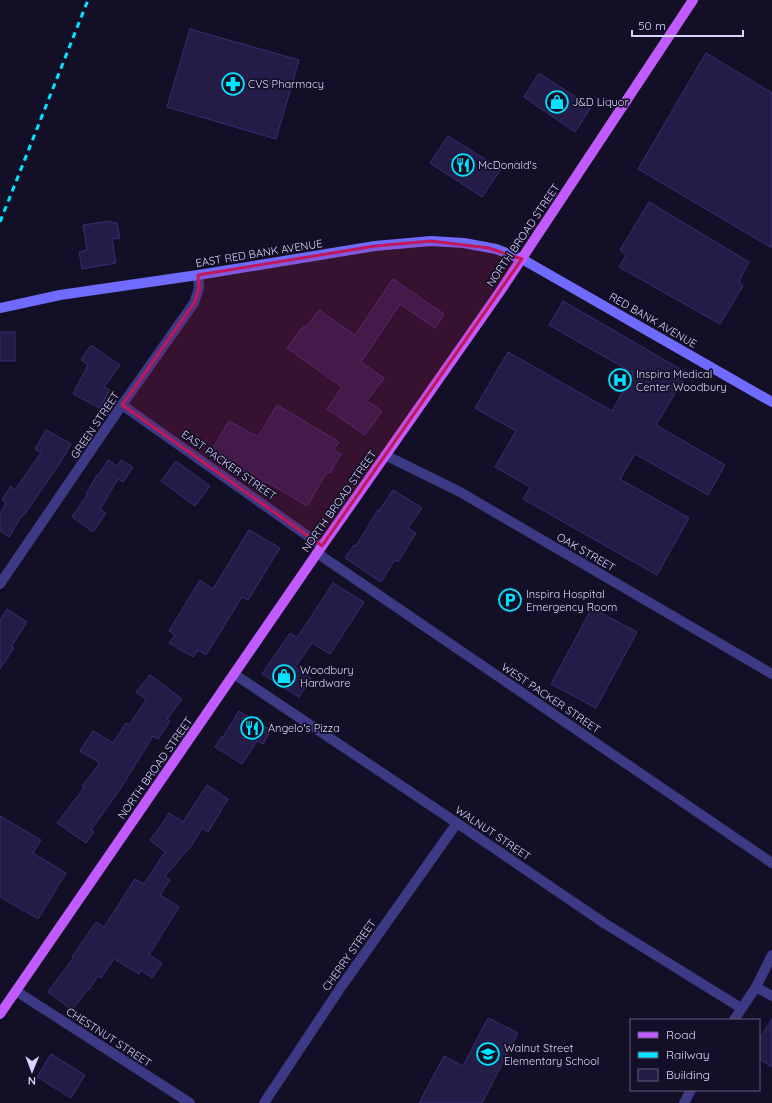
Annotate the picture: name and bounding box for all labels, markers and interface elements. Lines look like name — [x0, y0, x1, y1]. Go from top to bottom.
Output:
scale bar — [632, 12, 743, 38]
text: 50 m — [638, 18, 666, 33]
pharmacy icon: CVS Pharmacy — [220, 71, 246, 97]
place label: CVS Pharmacy — [248, 77, 324, 91]
shop icon: J&D Liquor — [544, 89, 570, 115]
place label: J&D Liquor — [572, 95, 629, 109]
restaurant icon: McDonald's — [450, 152, 476, 178]
place label: McDonald's — [478, 158, 537, 172]
street label: NORTH BROAD STREET — [483, 180, 563, 289]
street label: EAST RED BANK AVENUE — [195, 236, 323, 270]
street label: RED BANK AVENUE — [607, 289, 699, 351]
hospital icon: Inspira Medical Center Woodbury — [607, 367, 633, 393]
place label: Inspira Medical Center Woodbury — [636, 367, 727, 394]
street label: GREEN STREET — [67, 389, 123, 461]
street label: EAST PACKER STREET — [179, 427, 280, 503]
street label: NORTH BROAD STREET — [298, 447, 380, 555]
street label: OAK STREET — [554, 530, 618, 575]
parking icon: Inspira Hospital Emergency Room — [497, 587, 523, 613]
place label: Inspira Hospital Emergency Room — [526, 587, 617, 614]
street label: WEST PACKER STREET — [499, 660, 603, 737]
shop icon: Woodbury Hardware — [271, 663, 297, 689]
place label: Woodbury Hardware — [300, 663, 354, 690]
street label: NORTH BROAD STREET — [114, 714, 196, 822]
restaurant icon: Angelo's Pizza — [239, 715, 265, 741]
place label: Angelo's Pizza — [268, 721, 340, 735]
street label: WALNUT STREET — [453, 803, 534, 864]
street label: CHERRY STREET — [319, 916, 379, 994]
street label: CHESTNUT STREET — [64, 1004, 155, 1070]
legend — [630, 1019, 760, 1091]
text: Road — [666, 1027, 696, 1042]
school or university icon: Walnut Street Elementary School — [475, 1041, 501, 1067]
place label: Walnut Street Elementary School — [504, 1041, 599, 1068]
text: Railway — [666, 1047, 710, 1062]
north arrow — [12, 1051, 52, 1091]
text: Building — [666, 1067, 710, 1082]
text: N — [28, 1074, 36, 1088]

